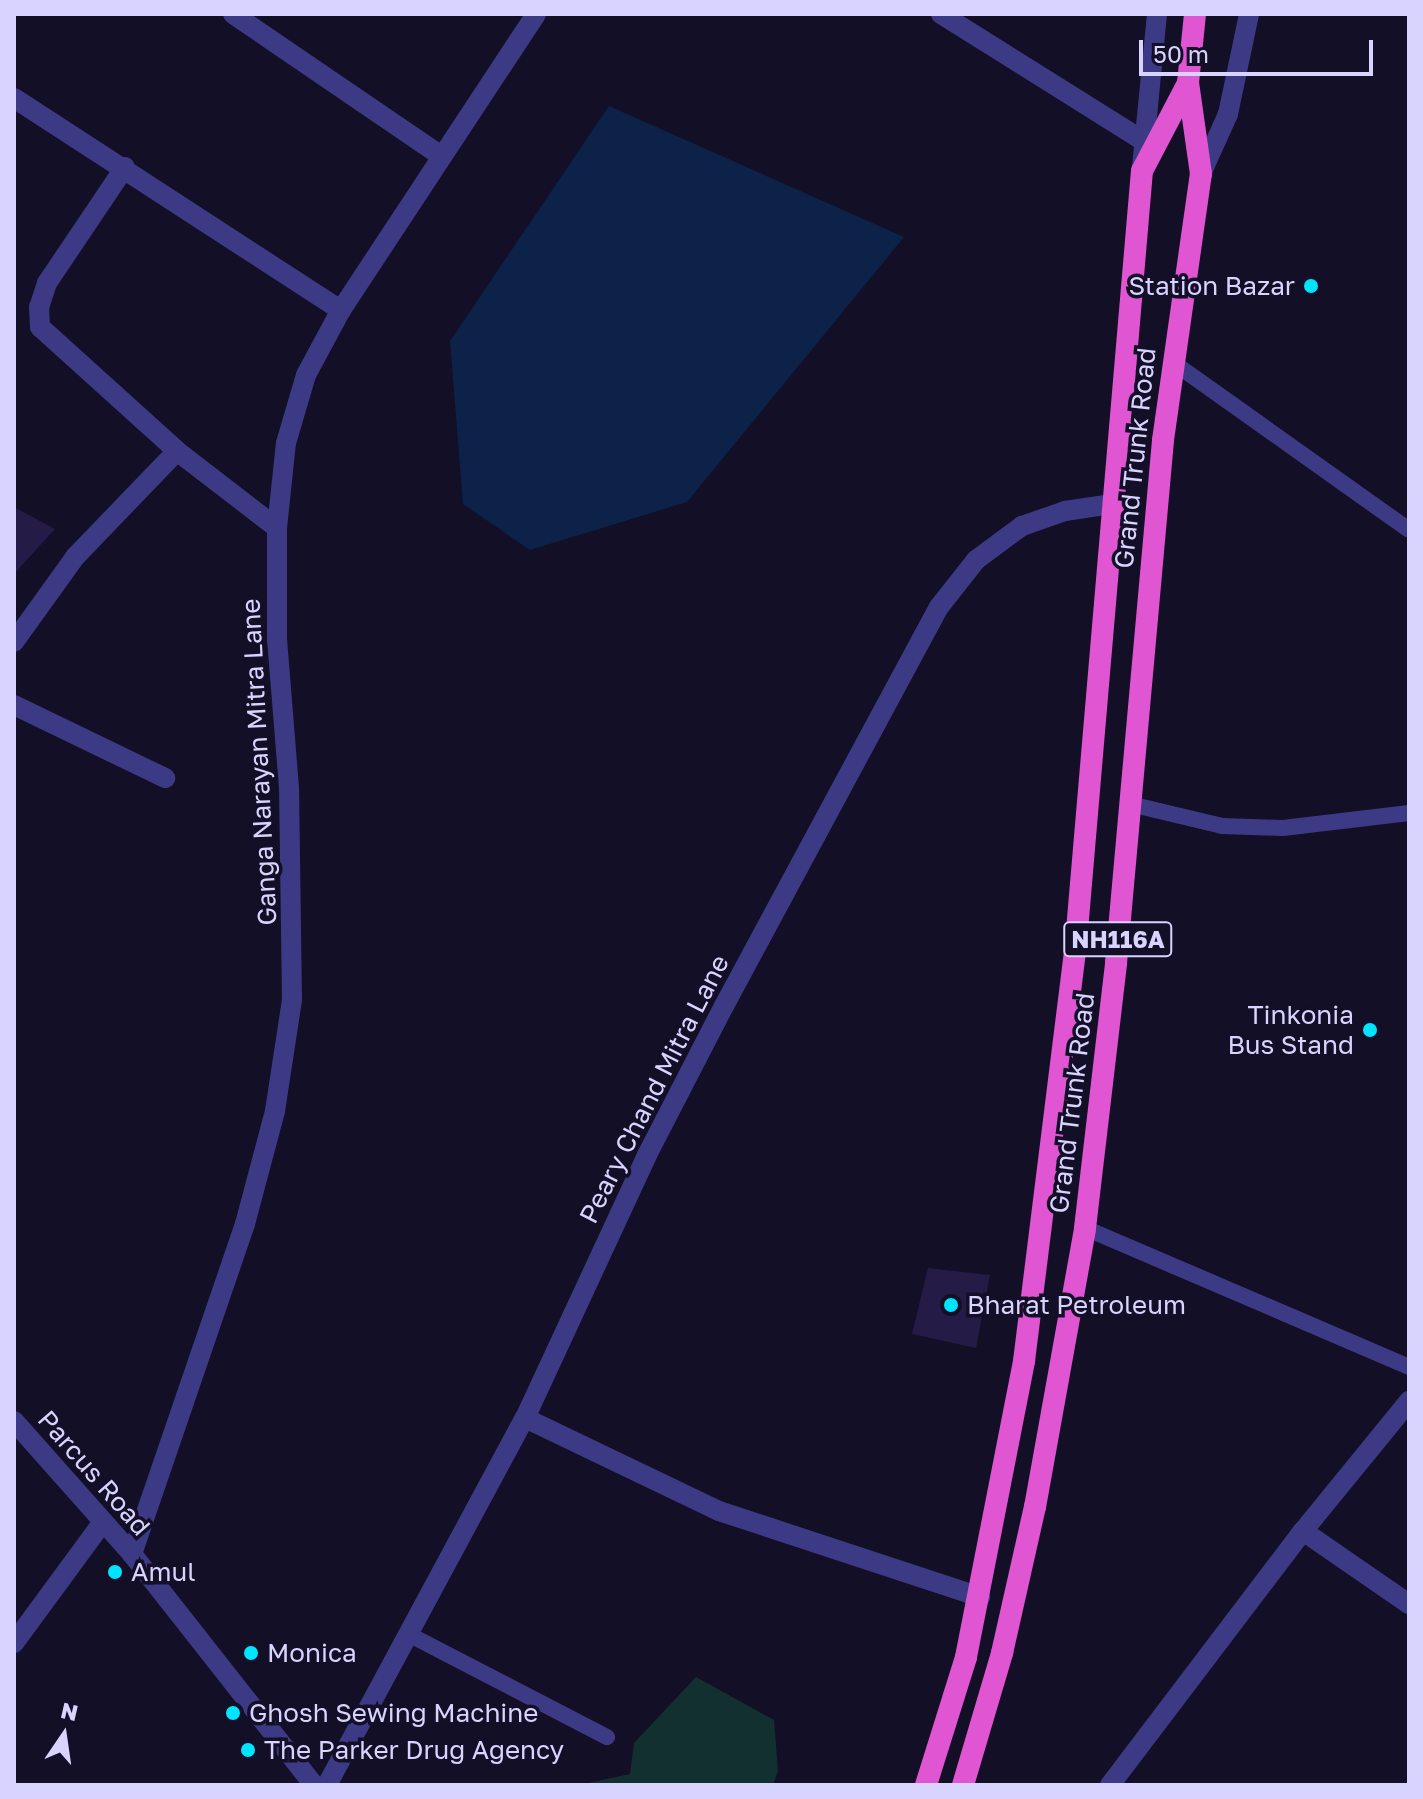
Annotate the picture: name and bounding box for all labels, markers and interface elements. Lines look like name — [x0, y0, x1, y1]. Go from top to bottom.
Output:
scale bar — [1143, 24, 1377, 74]
text: 50 m — [1153, 39, 1209, 68]
place label: Station Bazar — [1128, 270, 1295, 302]
marker: Station Bazar — [1302, 277, 1320, 295]
street label: Grand Trunk Road — [1108, 346, 1162, 570]
street label: Ganga Narayan Mitra Lane — [235, 598, 283, 926]
road number: NH116A — [1062, 919, 1174, 959]
street label: Peary Chand Mitra Lane — [573, 950, 735, 1228]
street label: Grand Trunk Road — [1043, 991, 1101, 1215]
place label: Tinkonia Bus Stand — [1227, 999, 1354, 1060]
marker: Tinkonia Bus Stand — [1361, 1021, 1379, 1039]
place label: Bharat Petroleum — [967, 1289, 1186, 1321]
marker: Bharat Petroleum — [942, 1296, 960, 1314]
street label: Parcus Road — [31, 1404, 157, 1542]
place label: Amul — [131, 1556, 195, 1588]
marker: Amul — [106, 1563, 124, 1581]
place label: Monica — [267, 1637, 357, 1669]
marker: Monica — [242, 1644, 260, 1662]
north arrow — [24, 1695, 104, 1775]
text: N — [58, 1696, 81, 1726]
place label: Ghosh Sewing Machine — [249, 1697, 538, 1729]
marker: Ghosh Sewing Machine — [224, 1704, 242, 1722]
place label: The Parker Drug Agency — [264, 1734, 564, 1766]
marker: The Parker Drug Agency — [239, 1741, 257, 1759]

